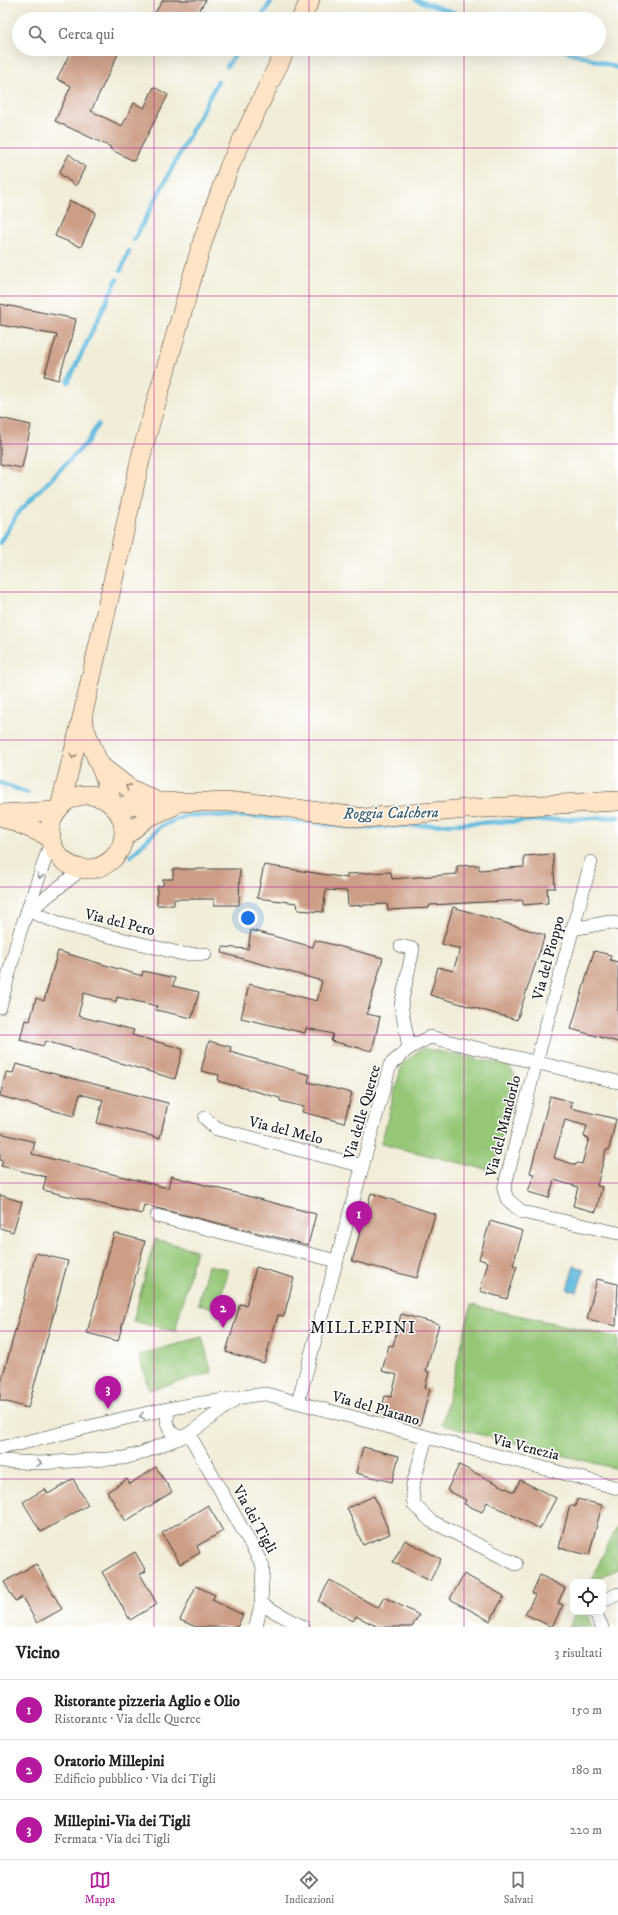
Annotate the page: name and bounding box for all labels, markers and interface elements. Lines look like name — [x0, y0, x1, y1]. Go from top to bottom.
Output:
search box — [12, 12, 606, 56]
icon: search — [26, 23, 48, 45]
text: Cerca qui — [58, 25, 114, 44]
one-way arrow — [69, 753, 77, 760]
one-way arrow — [125, 785, 132, 792]
water label: Roggia Calchera — [342, 802, 439, 824]
one-way arrow — [36, 872, 44, 879]
street label: Via del Pero — [82, 904, 157, 940]
your location — [238, 908, 258, 928]
street label: Via del Pioppo — [528, 914, 569, 1003]
street label: Via delle Querce — [340, 1063, 385, 1163]
street label: Via del Mandorlo — [481, 1073, 525, 1180]
street label: Via del Melo — [246, 1112, 325, 1149]
pin: 1 — [346, 1201, 372, 1234]
pin: 2 — [210, 1295, 236, 1328]
district label: MILLEPINI — [310, 1317, 416, 1339]
pin: 3 — [95, 1376, 121, 1409]
street label: Via del Platano — [329, 1387, 422, 1430]
one-way arrow — [139, 1411, 145, 1419]
street label: Via Venezia — [489, 1430, 562, 1465]
one-way arrow — [36, 1459, 42, 1467]
street label: Via dei Tigli — [228, 1481, 281, 1557]
map controls — [570, 1579, 606, 1615]
button: locate — [570, 1579, 606, 1615]
text: Vicino — [16, 1642, 60, 1664]
text: 3 risultati — [555, 1645, 602, 1661]
text: Ristorante pizzeria Aglio e Olio — [54, 1692, 240, 1711]
text: 1 — [27, 1702, 31, 1718]
text: 150 m — [571, 1702, 602, 1718]
text: Ristorante · Via delle Querce — [54, 1711, 201, 1727]
text: Oratorio Millepini — [54, 1752, 164, 1771]
text: 2 — [26, 1762, 32, 1778]
text: 180 m — [571, 1762, 602, 1778]
text: Edificio pubblico · Via dei Tigli — [54, 1771, 216, 1787]
text: Millepini-Via dei Tigli — [54, 1812, 190, 1831]
text: 3 — [27, 1822, 31, 1838]
text: 220 m — [570, 1822, 602, 1838]
text: Fermata · Via dei Tigli — [54, 1831, 170, 1847]
tab: Mappa — [85, 1869, 115, 1907]
tab: Indicazioni — [285, 1869, 334, 1907]
tab: Salvati — [504, 1869, 533, 1907]

